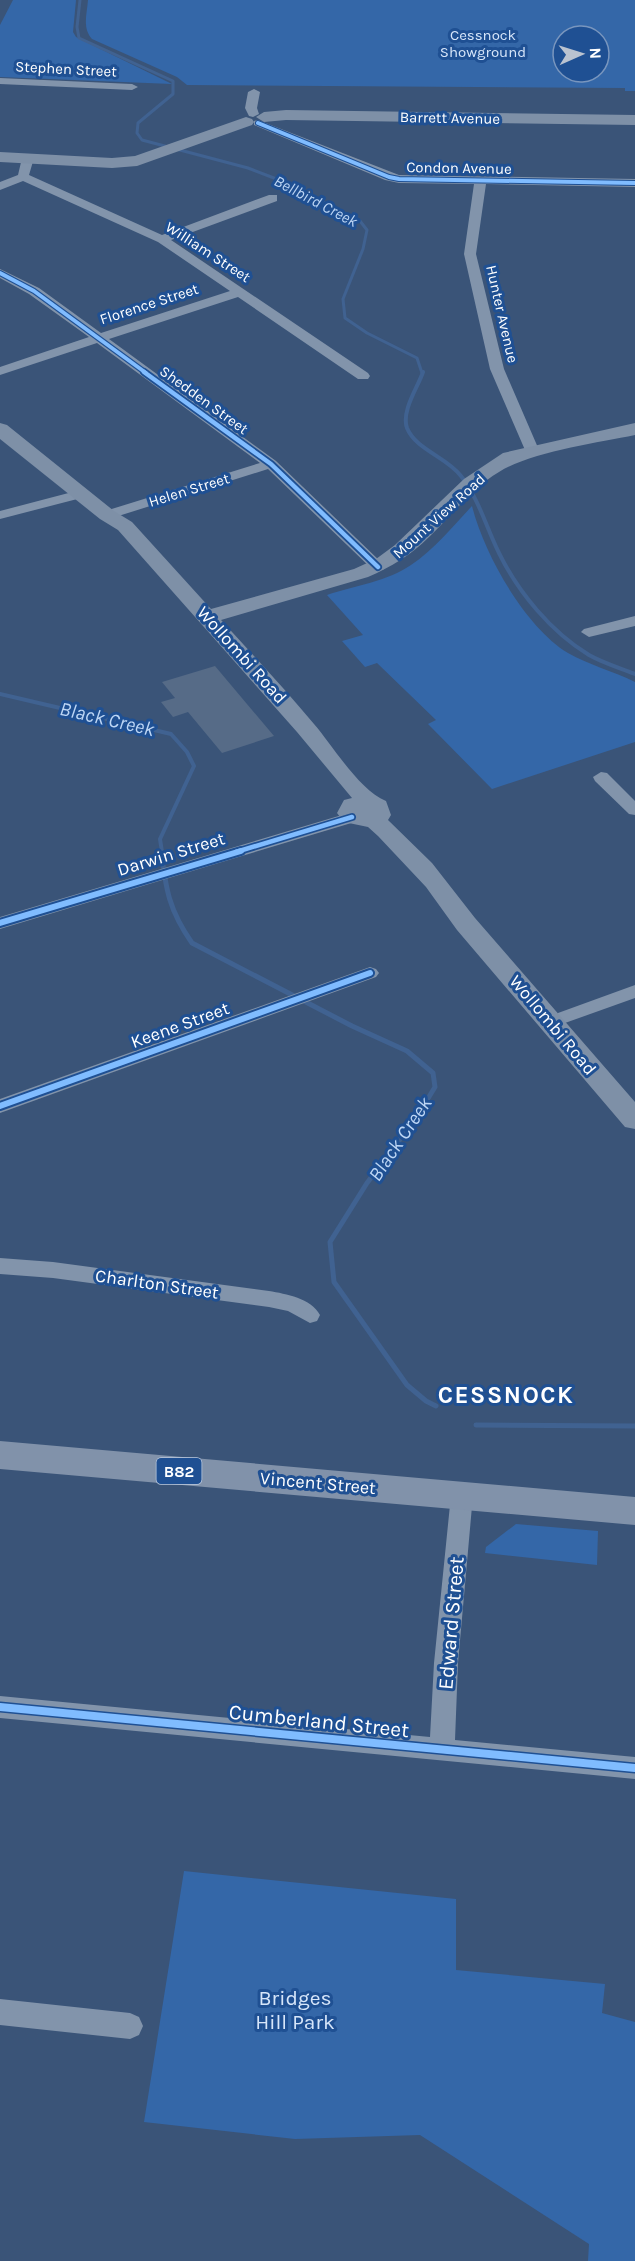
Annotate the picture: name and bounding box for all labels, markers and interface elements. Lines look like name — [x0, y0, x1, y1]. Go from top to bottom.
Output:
north arrow — [551, 24, 611, 84]
park label: Cessnock Showground — [440, 26, 526, 61]
text: N — [586, 47, 605, 59]
street label: Stephen Street — [15, 57, 118, 81]
street label: Barrett Avenue — [400, 108, 500, 128]
street label: Condon Avenue — [406, 158, 512, 178]
water label: Bellbird Creek — [271, 171, 362, 231]
street label: William Street — [162, 218, 254, 286]
street label: Hunter Avenue — [482, 263, 522, 365]
street label: Florence Street — [97, 279, 201, 328]
street label: Shedden Street — [156, 362, 252, 438]
street label: Helen Street — [146, 469, 232, 511]
street label: Mount View Road — [389, 470, 489, 562]
street label: Wollombi Road — [192, 602, 292, 708]
water label: Black Creek — [57, 697, 157, 741]
street label: Darwin Street — [115, 827, 228, 881]
street label: Wollombi Road — [505, 970, 601, 1080]
street label: Keene Street — [128, 997, 232, 1053]
water label: Black Creek — [363, 1092, 437, 1185]
street label: Charlton Street — [94, 1264, 220, 1304]
district label: CESSNOCK — [438, 1381, 574, 1409]
road number: B82 — [156, 1458, 201, 1484]
street label: Vincent Street — [259, 1467, 377, 1499]
street label: Edward Street — [433, 1555, 469, 1691]
street label: Cumberland Street — [228, 1700, 410, 1742]
park label: Bridges Hill Park — [255, 1986, 335, 2034]

